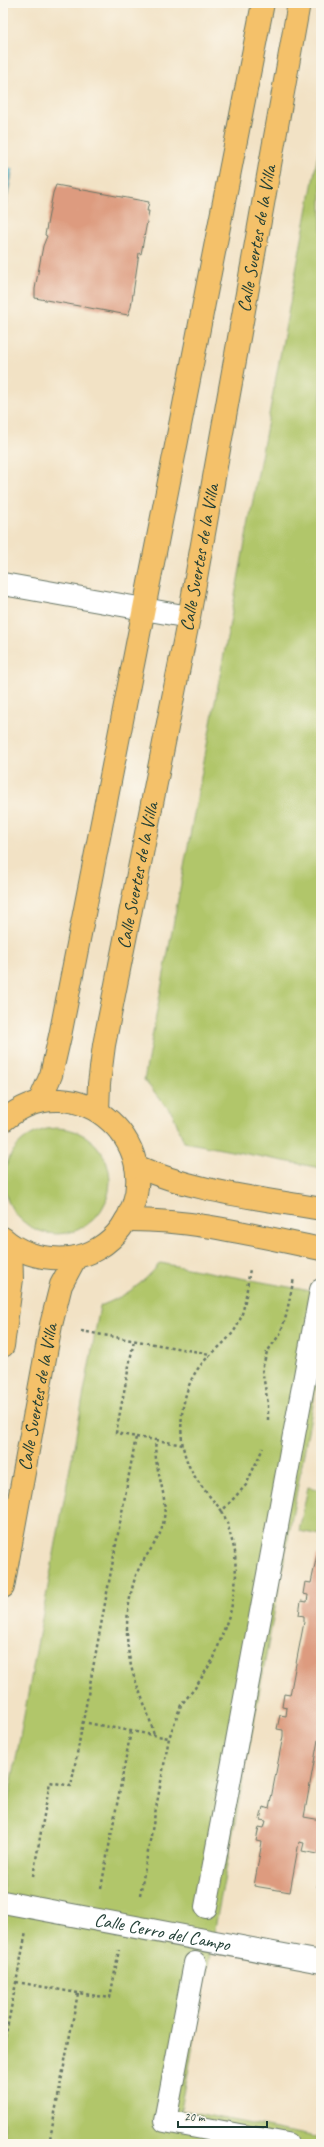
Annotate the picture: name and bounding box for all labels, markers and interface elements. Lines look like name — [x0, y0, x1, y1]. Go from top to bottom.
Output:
street label: Calle Suertes de la Villa — [232, 161, 282, 314]
street label: Calle Suertes de la Villa — [174, 480, 225, 633]
street label: Calle Suertes de la Villa — [111, 798, 164, 951]
street label: Calle Suertes de la Villa — [13, 1320, 63, 1473]
street label: Calle Cerro del Campo — [92, 1907, 233, 1957]
scale bar — [178, 2103, 267, 2129]
text: 20 m — [184, 2109, 206, 2125]

